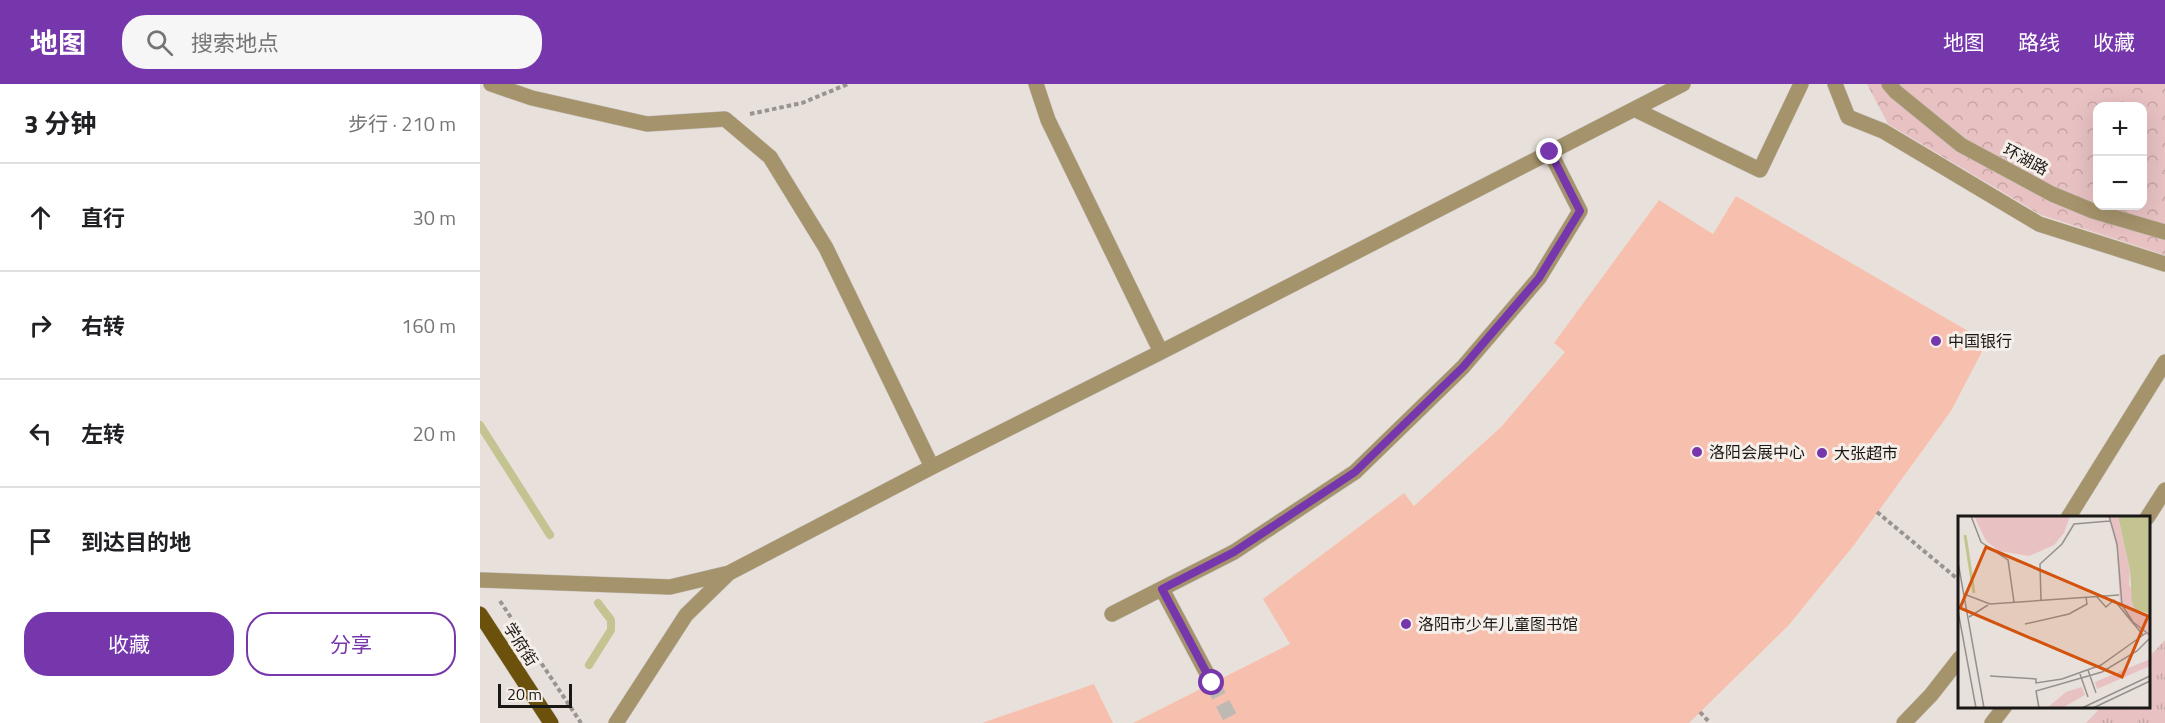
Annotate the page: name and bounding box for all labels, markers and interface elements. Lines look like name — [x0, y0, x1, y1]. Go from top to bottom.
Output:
search box — [122, 15, 542, 69]
text: 地图 — [30, 21, 86, 64]
icon: search — [143, 26, 176, 59]
text: 搜索地点 — [191, 26, 279, 60]
text: 地图 — [1943, 26, 1985, 58]
text: 路线 — [2018, 26, 2060, 58]
text: 收藏 — [2093, 26, 2135, 58]
map controls — [2093, 102, 2147, 210]
button: + — [2093, 102, 2147, 156]
text: 3 分钟 — [24, 104, 96, 143]
text: 步行 · 210 m — [348, 108, 456, 139]
street label: 环湖路 — [1999, 137, 2053, 181]
route end — [1536, 138, 1562, 164]
button: − — [2093, 156, 2147, 210]
icon: ahead — [24, 201, 57, 234]
text: 直行 — [81, 201, 125, 235]
text: 30 m — [412, 202, 456, 233]
icon: right — [24, 309, 57, 342]
text: 右转 — [81, 309, 125, 343]
text: 160 m — [401, 310, 456, 341]
place label: 中国银行 — [1948, 329, 2012, 353]
marker: 中国银行 — [1929, 334, 1943, 348]
icon: left — [24, 417, 57, 450]
text: 左转 — [81, 417, 125, 451]
text: 20 m — [412, 418, 456, 449]
place label: 洛阳会展中心 — [1709, 440, 1805, 464]
place label: 大张超市 — [1834, 441, 1898, 465]
marker: 洛阳会展中心 — [1690, 445, 1704, 459]
marker: 大张超市 — [1815, 446, 1829, 460]
inset map — [1958, 516, 2150, 708]
icon: arrive — [24, 525, 57, 558]
text: 到达目的地 — [81, 525, 191, 559]
button: 收藏 — [24, 612, 234, 676]
button: 分享 — [246, 612, 456, 676]
place label: 洛阳市少年儿童图书馆 — [1418, 612, 1578, 636]
street label: 学府街 — [498, 617, 544, 671]
marker: 洛阳市少年儿童图书馆 — [1399, 617, 1413, 631]
route start — [1198, 669, 1224, 695]
scale bar — [498, 681, 572, 708]
text: 20 m — [507, 682, 542, 706]

